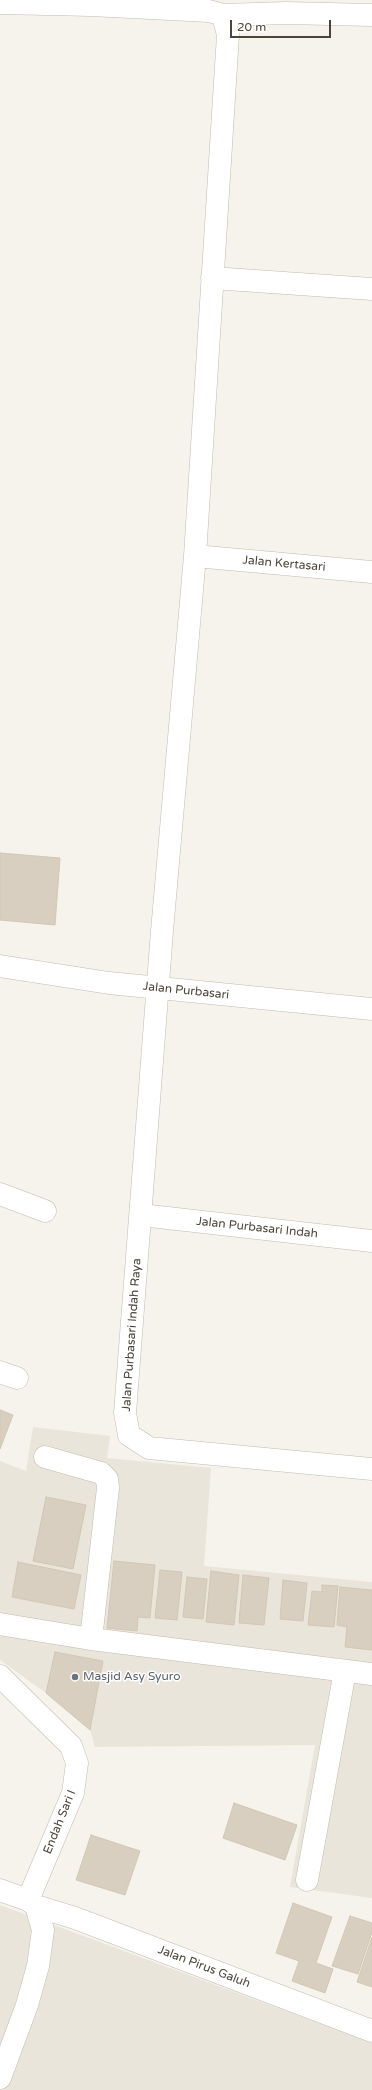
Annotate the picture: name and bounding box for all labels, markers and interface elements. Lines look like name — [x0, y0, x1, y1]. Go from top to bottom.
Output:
scale bar — [232, 12, 333, 38]
text: 20 m — [237, 20, 266, 34]
street label: Jalan Kertasari — [242, 553, 326, 575]
street label: Jalan Purbasari — [142, 979, 230, 1003]
street label: Jalan Purbasari Indah — [196, 1214, 318, 1242]
street label: Jalan Purbasari Indah Raya — [119, 1258, 145, 1412]
place label: Masjid Asy Syuro — [83, 1670, 181, 1684]
marker: Masjid Asy Syuro — [70, 1672, 80, 1682]
street label: Endah Sari I — [41, 1788, 79, 1856]
street label: Jalan Pirus Galuh — [156, 1943, 252, 1991]

